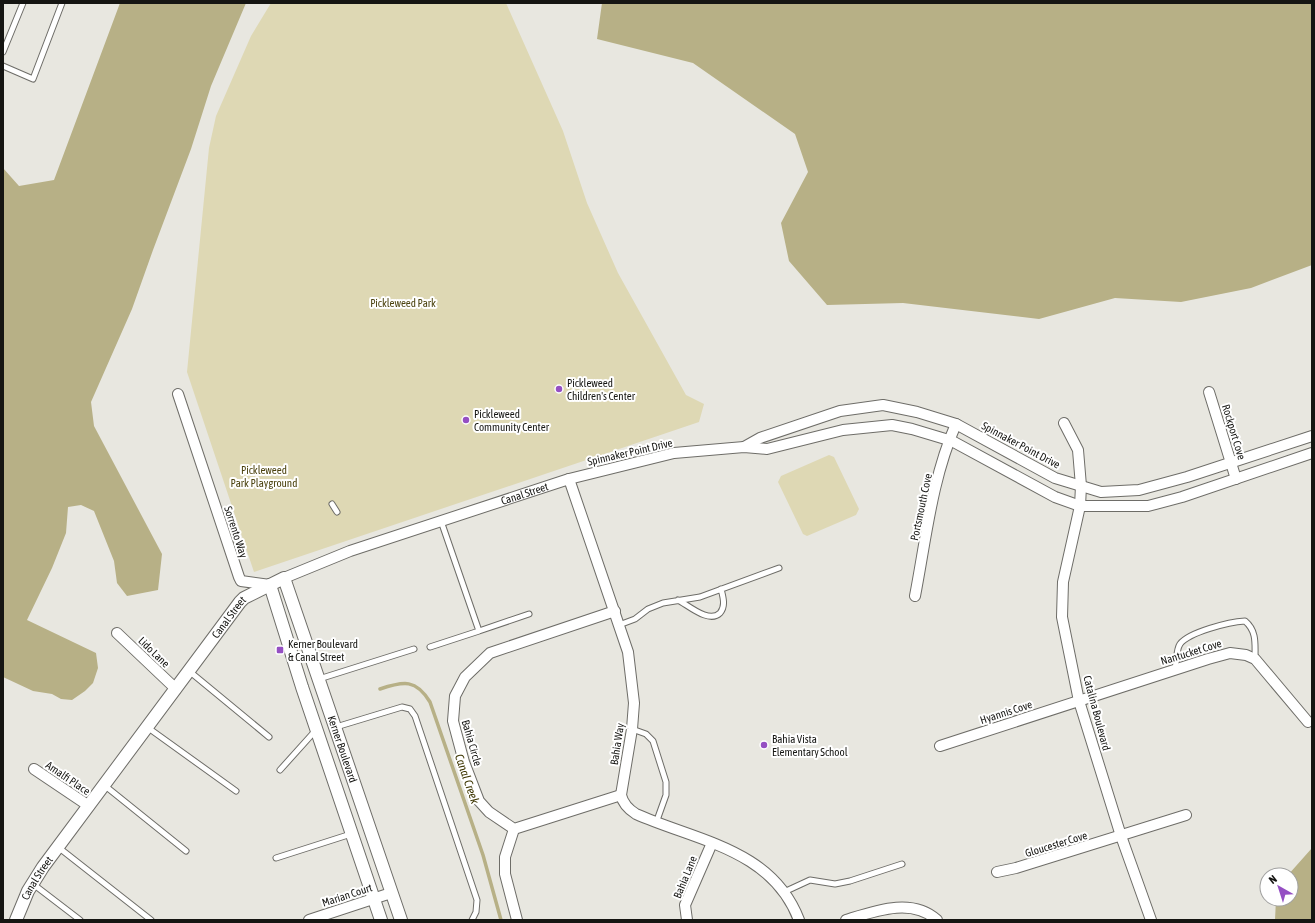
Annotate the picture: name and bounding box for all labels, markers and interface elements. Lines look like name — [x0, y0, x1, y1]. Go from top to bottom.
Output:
park label: Pickleweed Park — [370, 297, 436, 309]
place label: Pickleweed Children's Center — [567, 377, 636, 402]
marker: Pickleweed Children's Center — [554, 384, 564, 394]
street label: Rockport Cove — [1220, 403, 1248, 461]
place label: Pickleweed Community Center — [474, 408, 550, 433]
marker: Pickleweed Community Center — [461, 415, 471, 425]
street label: Spinnaker Point Drive — [980, 419, 1062, 471]
street label: Spinnaker Point Drive — [586, 436, 674, 468]
park label: Pickleweed Park Playground — [231, 464, 297, 489]
street label: Portsmouth Cove — [908, 472, 934, 542]
street label: Canal Street — [499, 480, 550, 507]
street label: Sorrento Way — [222, 505, 250, 560]
street label: Canal Street — [209, 594, 248, 640]
street label: Lido Lane — [136, 634, 172, 670]
street label: Nantucket Cove — [1159, 637, 1223, 667]
place label: Kerner Boulevard & Canal Street — [288, 638, 358, 663]
marker: Kerner Boulevard & Canal Street — [275, 645, 285, 655]
street label: Catalina Boulevard — [1081, 674, 1113, 752]
street label: Hyannis Cove — [978, 698, 1034, 726]
street label: Kerner Boulevard — [325, 714, 360, 784]
street label: Bahia Circle — [460, 719, 484, 767]
street label: Bahia Way — [608, 722, 626, 766]
place label: Bahia Vista Elementary School — [772, 733, 848, 758]
marker: Bahia Vista Elementary School — [759, 740, 769, 750]
water label: Canal Creek — [452, 752, 482, 806]
street label: Amalfi Place — [44, 759, 92, 797]
street label: Gloucester Cove — [1024, 829, 1089, 859]
street label: Canal Street — [19, 854, 55, 902]
street label: Bahia Lane — [671, 854, 699, 900]
north arrow — [1259, 867, 1299, 907]
text: N — [1266, 873, 1279, 886]
street label: Marian Court — [320, 881, 374, 909]

